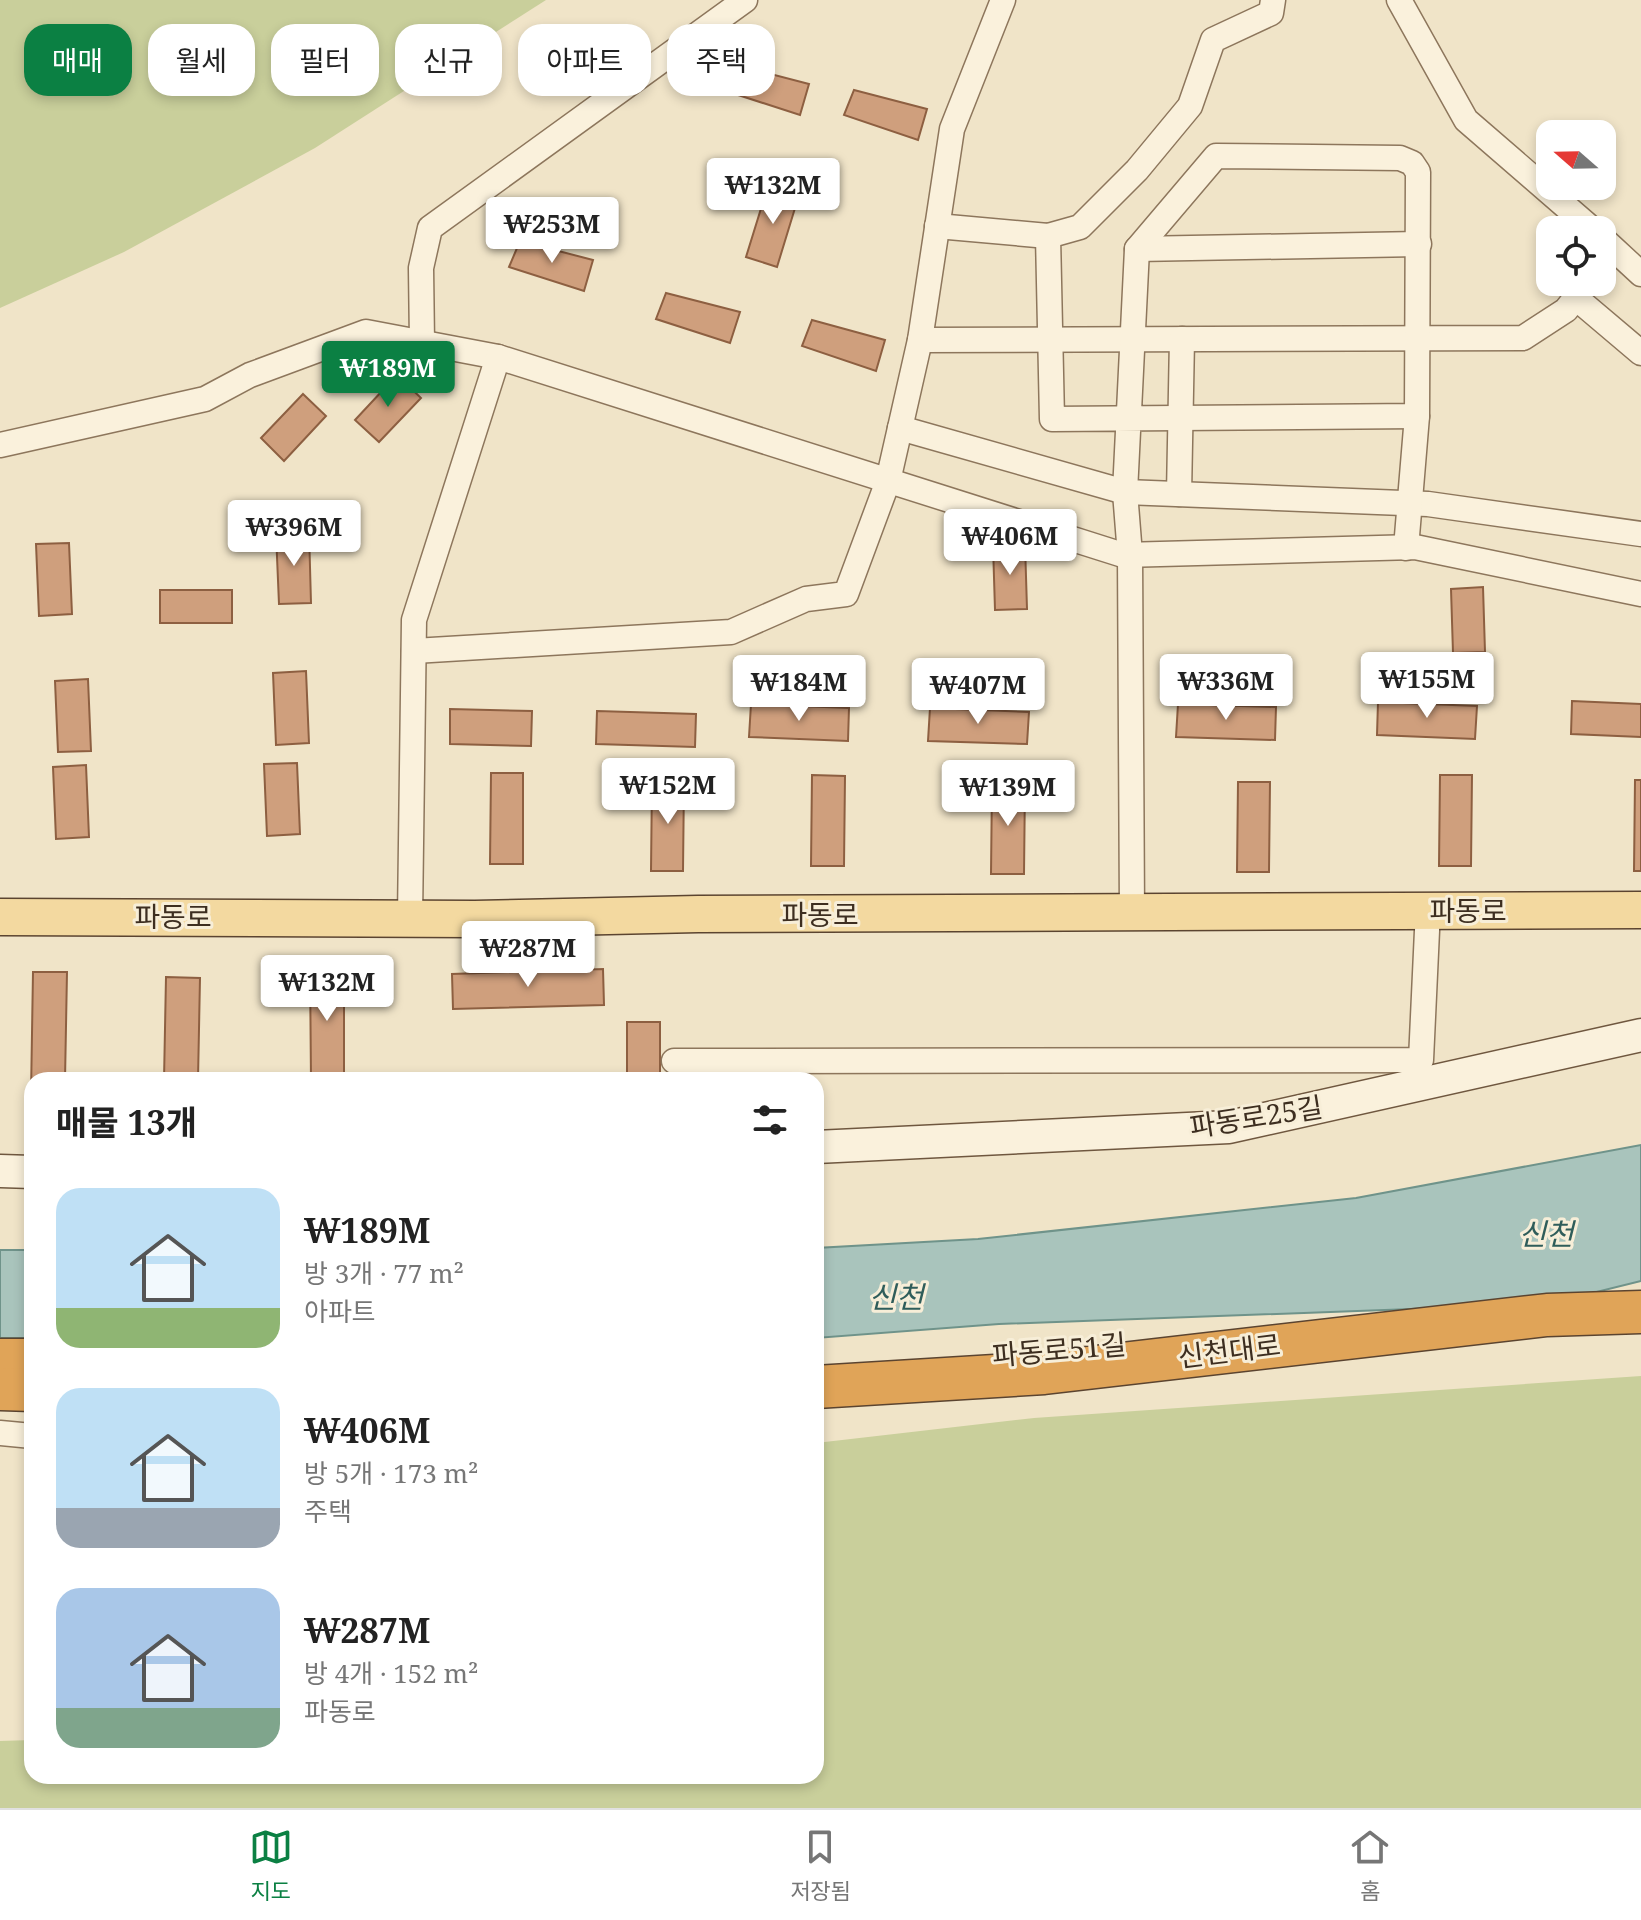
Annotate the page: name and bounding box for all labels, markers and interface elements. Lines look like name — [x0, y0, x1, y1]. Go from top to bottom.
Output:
chip: 매매 — [24, 24, 132, 96]
chip: 월세 — [148, 24, 255, 96]
chip: 필터 — [271, 24, 379, 96]
chip: 신규 — [395, 24, 502, 96]
chip: 아파트 — [518, 24, 651, 96]
chip: 주택 — [667, 24, 775, 96]
north arrow — [1536, 120, 1616, 200]
map controls — [1536, 120, 1616, 296]
pin: ₩132M — [717, 158, 829, 226]
text: ₩132M — [725, 166, 821, 202]
pin: ₩253M — [496, 197, 608, 265]
text: ₩253M — [504, 205, 600, 241]
button: locate — [1536, 216, 1616, 296]
pin: ₩189M — [332, 341, 444, 409]
text: ₩189M — [340, 349, 436, 385]
pin: ₩396M — [238, 500, 350, 568]
text: ₩396M — [246, 508, 342, 544]
pin: ₩406M — [954, 509, 1066, 577]
text: ₩406M — [962, 517, 1058, 553]
pin: ₩155M — [1371, 652, 1483, 720]
pin: ₩336M — [1170, 654, 1282, 722]
pin: ₩184M — [743, 655, 855, 723]
pin: ₩407M — [922, 658, 1034, 726]
text: ₩155M — [1379, 660, 1475, 696]
text: ₩336M — [1178, 662, 1274, 698]
text: ₩184M — [751, 663, 847, 699]
text: ₩407M — [930, 666, 1026, 702]
pin: ₩152M — [612, 758, 724, 826]
pin: ₩139M — [952, 760, 1064, 828]
text: ₩152M — [620, 766, 716, 802]
text: ₩139M — [960, 768, 1056, 804]
street label: 파동로 — [1429, 891, 1507, 929]
street label: 파동로 — [781, 895, 859, 933]
street label: 파동로 — [134, 897, 212, 935]
pin: ₩287M — [472, 921, 584, 989]
text: ₩287M — [480, 929, 576, 965]
pin: ₩132M — [271, 955, 383, 1023]
text: ₩132M — [279, 963, 375, 999]
street label: 파동로25길 — [1187, 1087, 1325, 1145]
icon: filters — [748, 1098, 792, 1142]
text: 매물 13개 — [56, 1099, 197, 1145]
text: ₩189M — [304, 1207, 430, 1253]
water label: 신천 — [1518, 1213, 1577, 1254]
icon: home — [120, 1220, 216, 1316]
text: 방 3개 · 77 m² — [304, 1255, 464, 1291]
water label: 신천 — [868, 1276, 927, 1317]
text: 아파트 — [304, 1293, 376, 1329]
street label: 파동로51길 — [990, 1324, 1128, 1374]
street label: 신천대로 — [1176, 1325, 1282, 1375]
text: ₩406M — [304, 1407, 430, 1453]
icon: home — [120, 1420, 216, 1516]
text: 방 5개 · 173 m² — [304, 1455, 479, 1491]
text: 주택 — [304, 1493, 352, 1529]
text: ₩287M — [304, 1607, 430, 1653]
icon: home — [120, 1620, 216, 1716]
text: 방 4개 · 152 m² — [304, 1655, 479, 1691]
text: 파동로 — [304, 1693, 376, 1729]
tab: 지도 — [249, 1825, 293, 1905]
tab: 저장됨 — [790, 1825, 851, 1905]
tab: 홈 — [1348, 1825, 1392, 1905]

